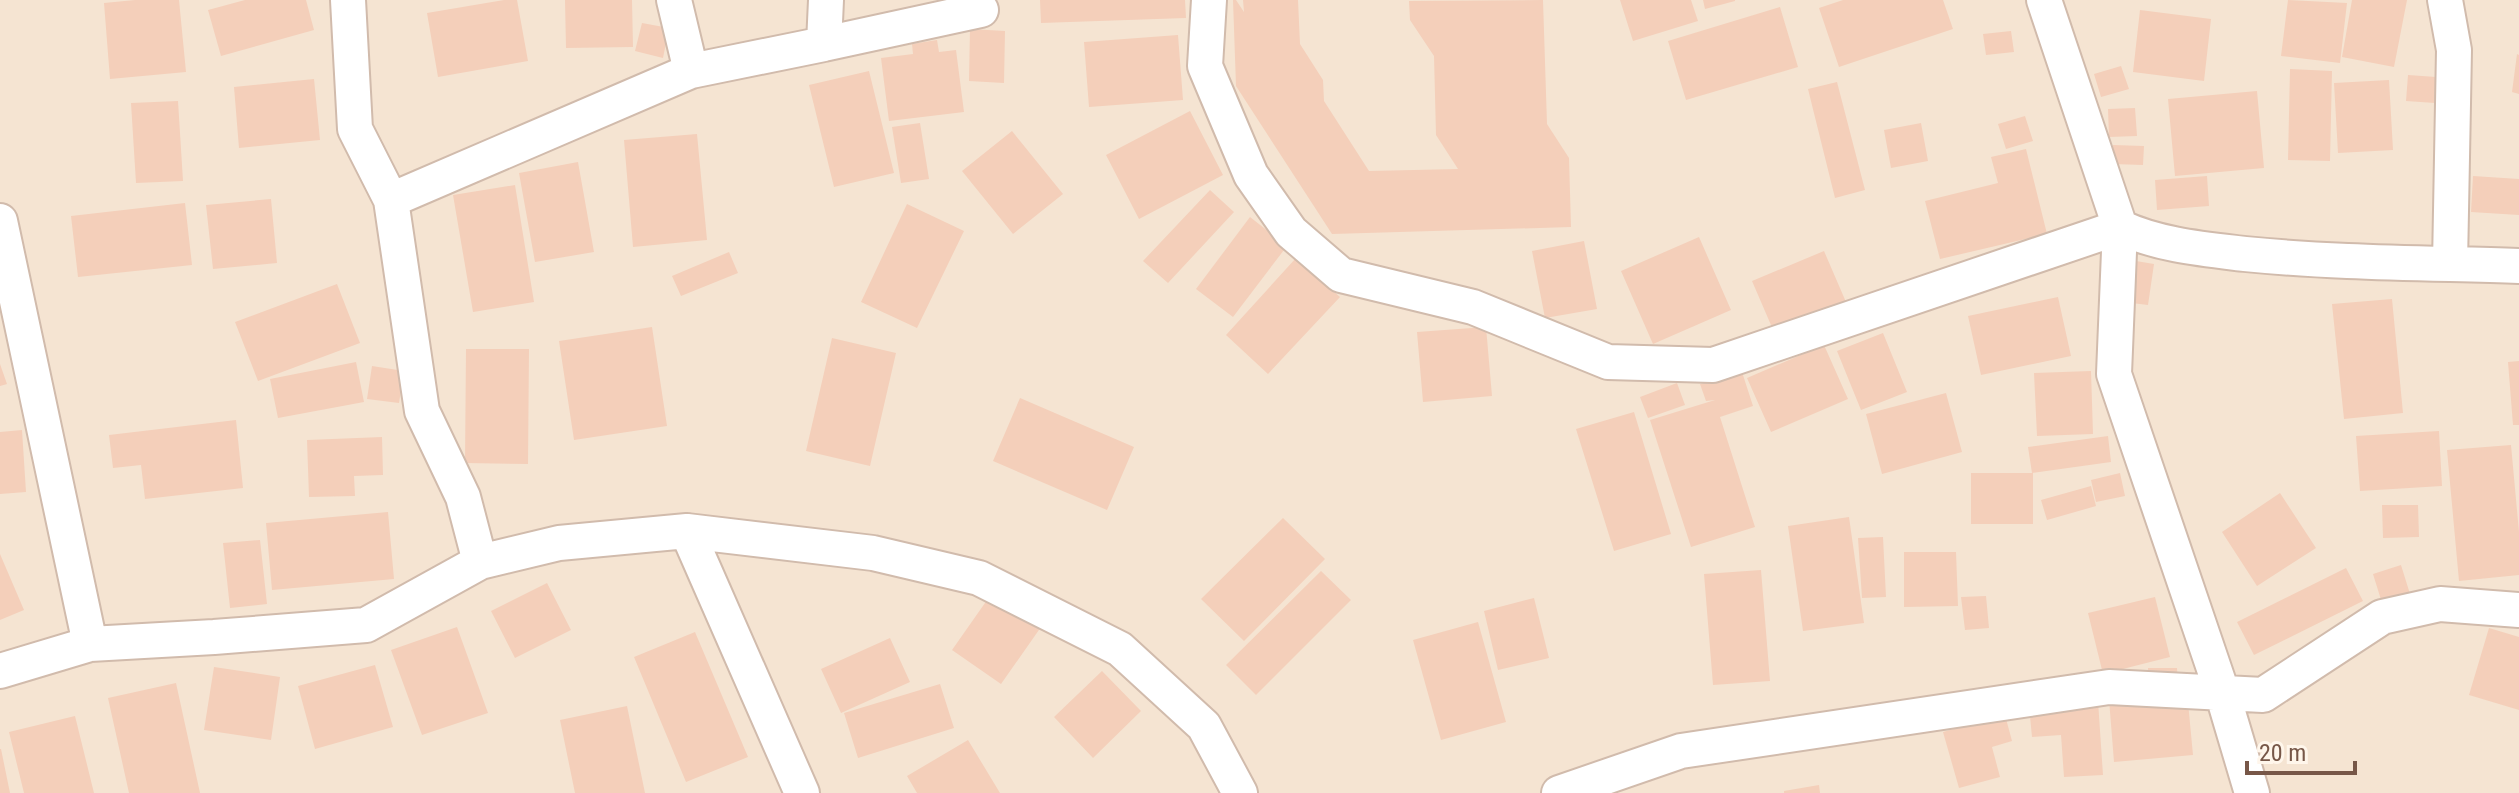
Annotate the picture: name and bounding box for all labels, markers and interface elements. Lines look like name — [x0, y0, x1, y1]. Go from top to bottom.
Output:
scale bar — [2247, 725, 2355, 775]
text: 20 m — [2259, 739, 2306, 767]

